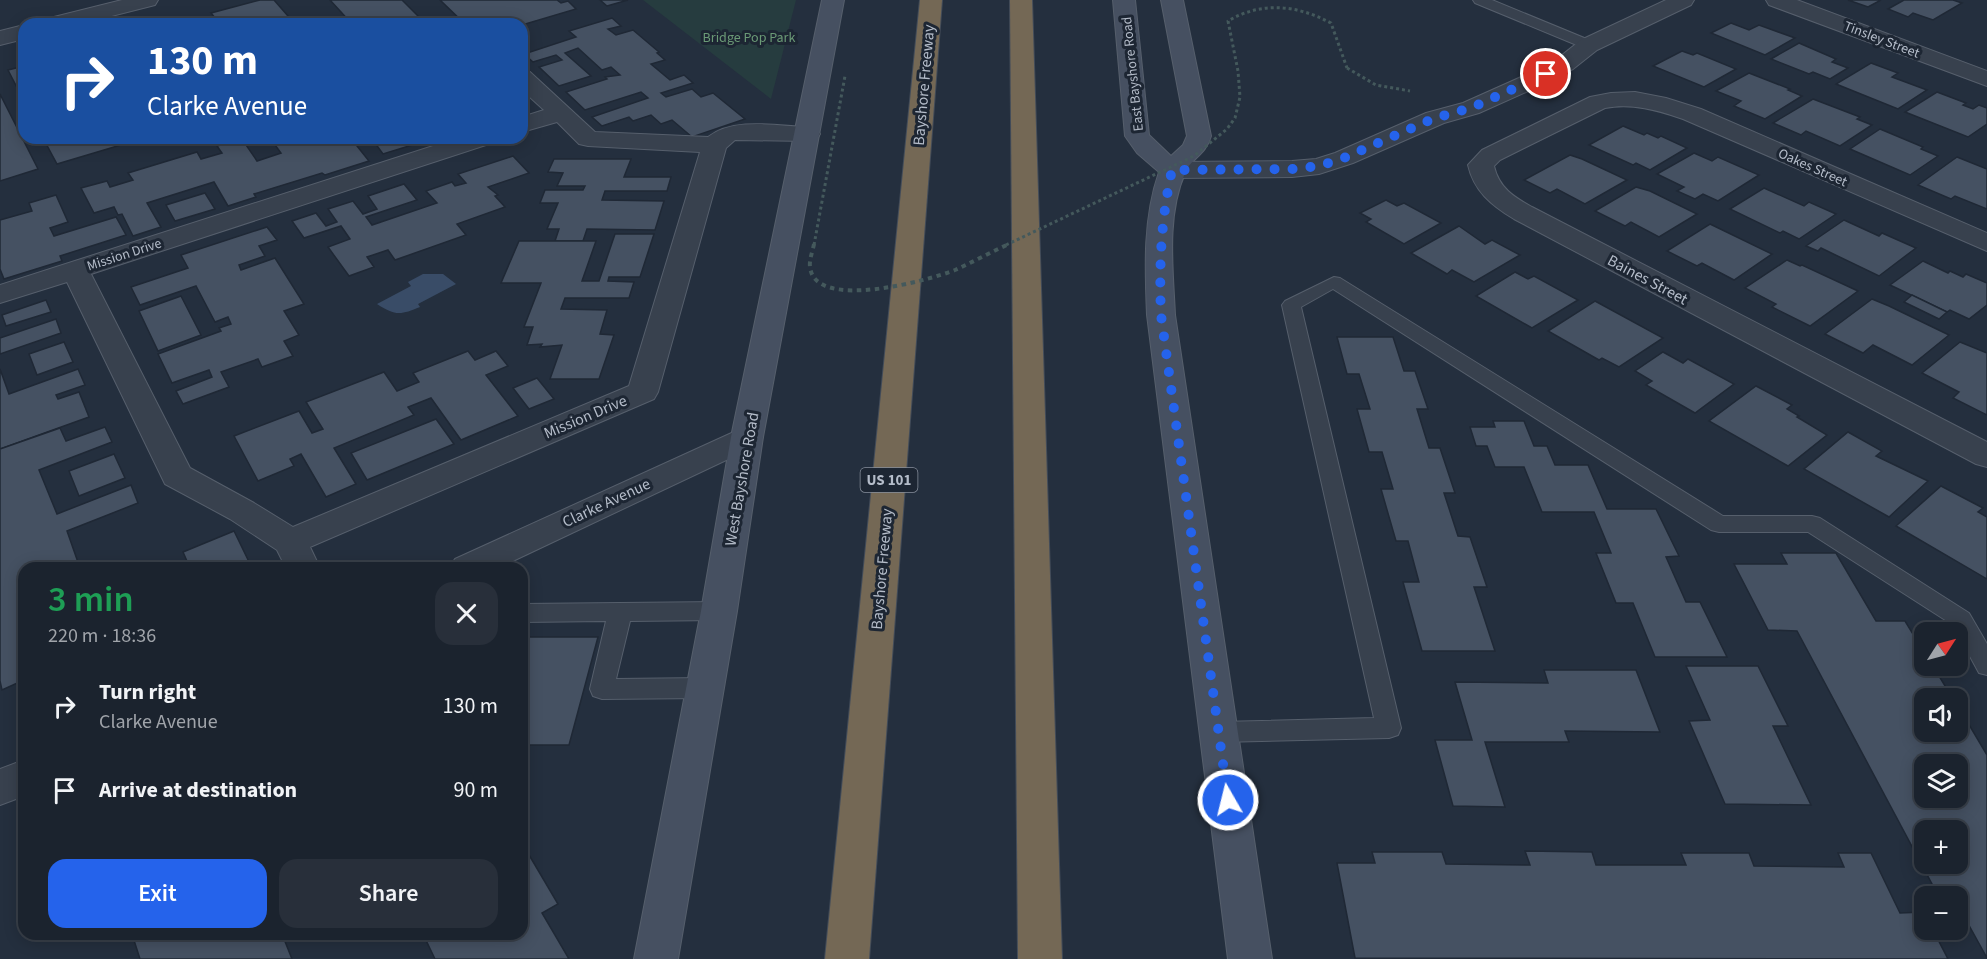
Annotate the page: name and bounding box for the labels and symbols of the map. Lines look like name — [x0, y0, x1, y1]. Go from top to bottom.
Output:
street label: East Bayshore Road — [1117, 16, 1149, 132]
street label: Tinsley Street — [1841, 16, 1923, 64]
street label: Bayshore Freeway — [908, 23, 940, 147]
park label: Bridge Pop Park — [703, 28, 795, 48]
pin — [1520, 48, 1571, 99]
street label: Oakes Street — [1775, 144, 1851, 192]
street label: Mission Drive — [85, 233, 164, 276]
street label: Baines Street — [1603, 249, 1692, 311]
street label: Mission Drive — [540, 390, 630, 444]
street label: West Bayshore Road — [719, 411, 765, 548]
road number: US 101 — [860, 468, 918, 492]
street label: Clarke Avenue — [559, 473, 654, 533]
street label: Bayshore Freeway — [866, 507, 898, 631]
north arrow — [1914, 622, 1968, 676]
position arrow — [1196, 768, 1260, 832]

